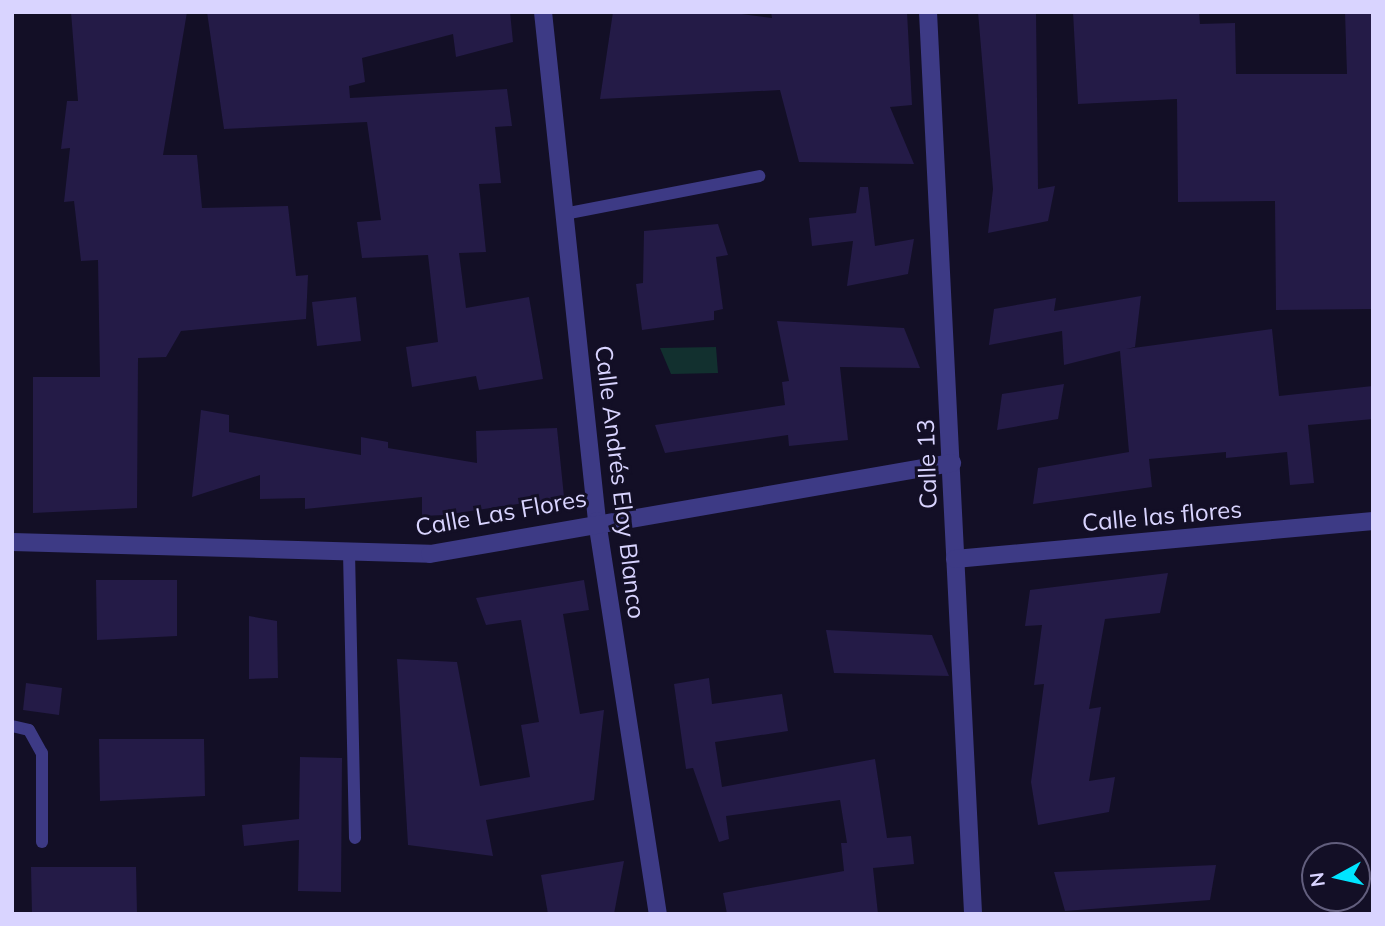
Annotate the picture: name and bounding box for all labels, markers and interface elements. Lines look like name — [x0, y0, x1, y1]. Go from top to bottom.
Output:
street label: Calle Andrés Eloy Blanco — [589, 344, 651, 620]
street label: Calle 13 — [911, 419, 943, 509]
street label: Calle Las Flores — [413, 484, 589, 542]
street label: Calle las flores — [1081, 495, 1243, 537]
north arrow — [1301, 842, 1371, 912]
text: N — [1304, 871, 1330, 888]

